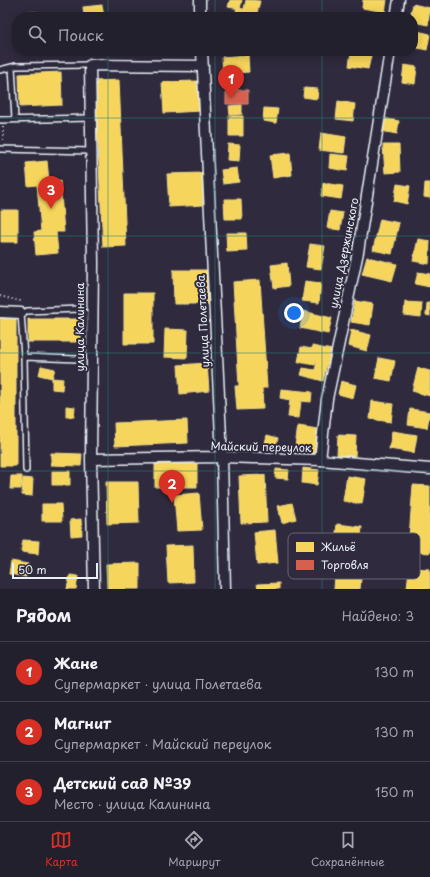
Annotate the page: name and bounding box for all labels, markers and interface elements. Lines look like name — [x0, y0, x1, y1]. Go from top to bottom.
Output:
search box — [12, 12, 418, 56]
icon: search — [26, 23, 48, 45]
text: Поиск — [58, 23, 104, 46]
pin: 1 — [218, 65, 244, 98]
pin: 3 — [38, 176, 64, 209]
street label: улица Дзержинского — [324, 196, 363, 310]
street label: улица Полетаева — [192, 274, 213, 368]
street label: улица Калинина — [71, 282, 88, 371]
your location — [284, 303, 304, 323]
street label: Майский переулок — [210, 437, 312, 456]
pin: 2 — [159, 470, 185, 503]
legend — [288, 533, 420, 579]
text: Жильё — [320, 538, 356, 555]
text: Торговля — [321, 556, 369, 573]
scale bar — [12, 561, 98, 580]
text: 50 m — [18, 561, 47, 578]
text: Рядом — [16, 602, 71, 628]
text: Найдено: 3 — [342, 606, 414, 625]
text: Жане — [54, 651, 98, 674]
text: 1 — [26, 662, 32, 681]
text: 130 m — [375, 662, 414, 681]
text: Супермаркет · улица Полетаева — [54, 674, 262, 693]
text: Магнит — [54, 711, 111, 734]
text: 2 — [24, 722, 34, 741]
text: 130 m — [375, 722, 414, 741]
text: Супермаркет · Майский переулок — [54, 734, 271, 753]
text: Детский сад №39 — [54, 771, 191, 794]
text: 3 — [25, 782, 33, 801]
text: 150 m — [375, 782, 414, 801]
text: Место · улица Калинина — [54, 794, 210, 813]
tab: Карта — [45, 829, 78, 870]
tab: Маршрут — [168, 829, 220, 870]
tab: Сохранённые — [311, 829, 385, 870]

